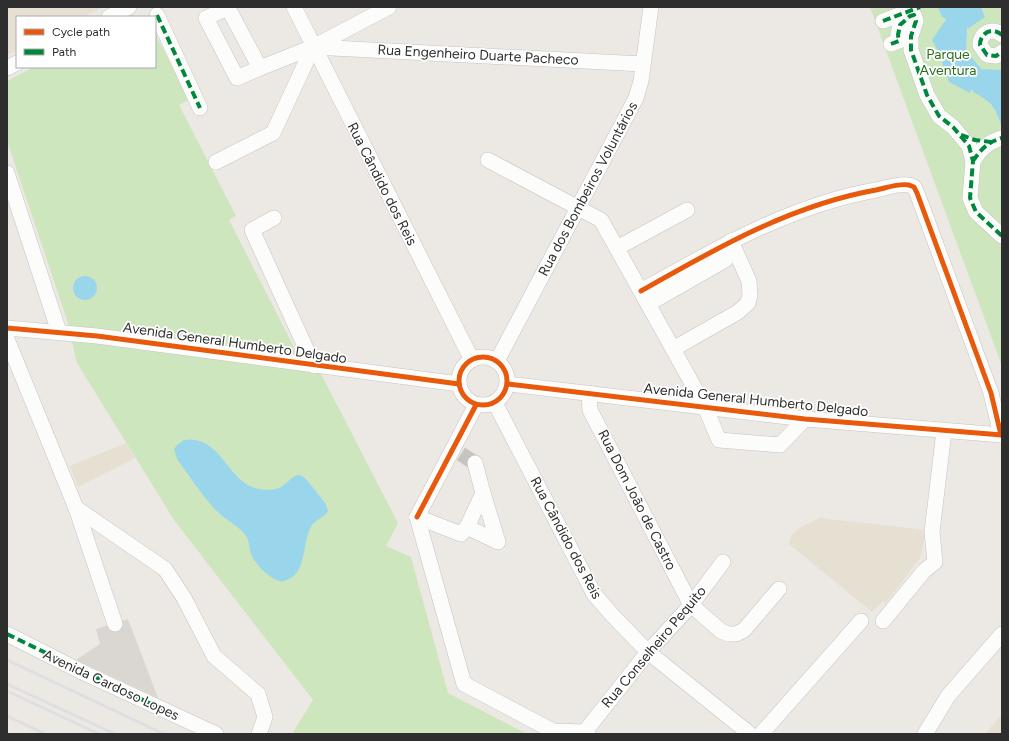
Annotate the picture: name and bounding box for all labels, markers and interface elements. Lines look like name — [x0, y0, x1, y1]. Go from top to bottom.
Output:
legend — [16, 16, 156, 68]
text: Cycle path — [52, 25, 110, 39]
street label: Rua Engenheiro Duarte Pacheco — [377, 41, 579, 69]
text: Path — [52, 45, 76, 59]
park label: Parque Aventura — [920, 46, 976, 79]
street label: Rua dos Bombeiros Voluntários — [535, 99, 641, 279]
street label: Rua Cândido dos Reis — [344, 120, 420, 248]
street label: Avenida General Humberto Delgado — [122, 319, 348, 367]
street label: Avenida General Humberto Delgado — [643, 380, 869, 420]
street label: Rua Dom João de Castro — [594, 427, 680, 573]
street label: Rua Cândido dos Reis — [527, 474, 605, 602]
street label: Rua Conselheiro Pequito — [598, 583, 710, 711]
street label: Avenida Cardoso Lopes — [40, 646, 182, 724]

